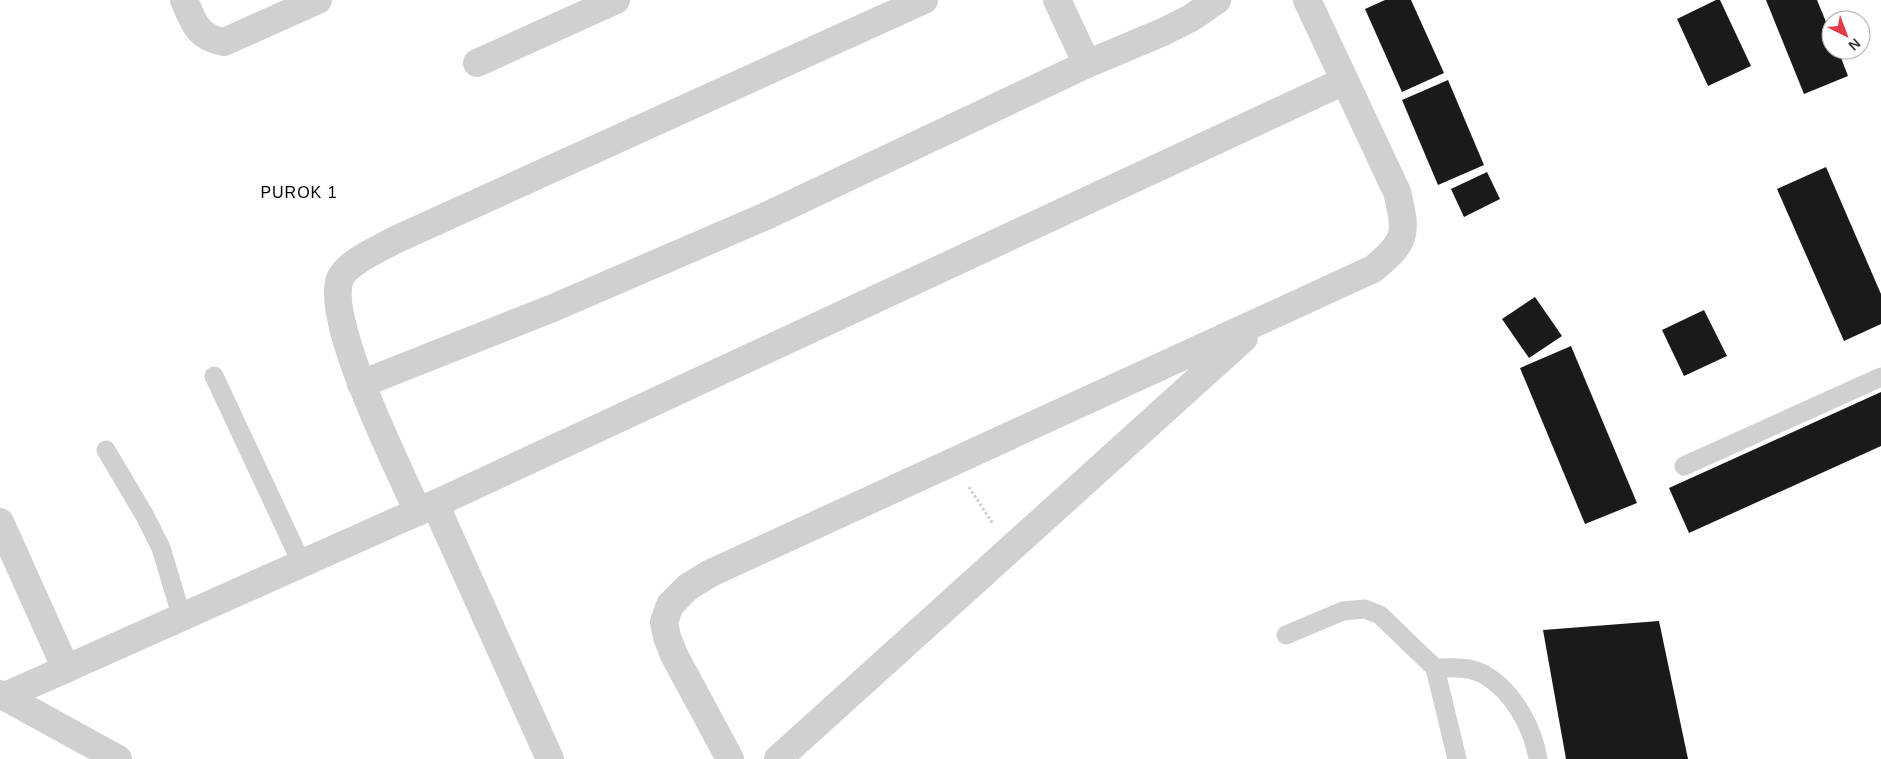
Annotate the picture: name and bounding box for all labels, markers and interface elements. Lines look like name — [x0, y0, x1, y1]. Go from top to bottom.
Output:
north arrow — [1821, 10, 1871, 60]
text: N — [1846, 35, 1864, 54]
district label: PUROK 1 — [260, 184, 338, 201]

